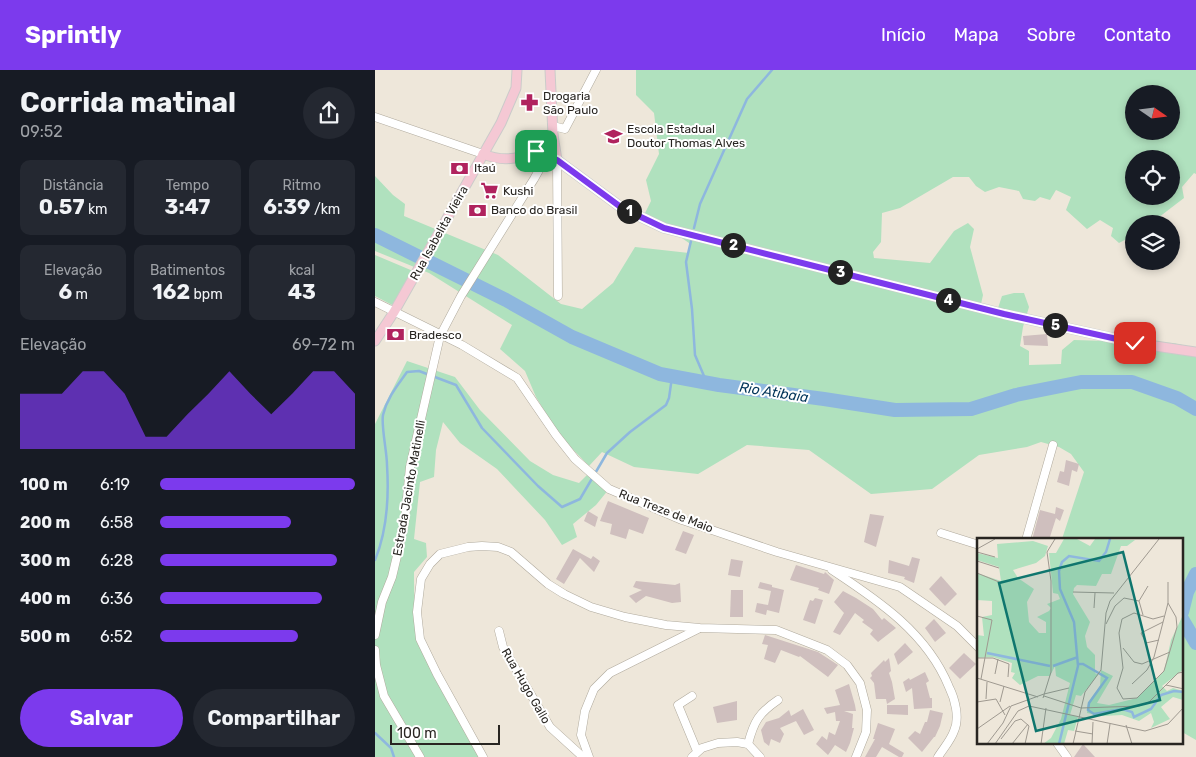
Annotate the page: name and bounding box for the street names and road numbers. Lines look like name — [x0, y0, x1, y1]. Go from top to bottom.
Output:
street label: Rua Isabelita Vieira — [407, 183, 471, 283]
street label: Estrada Jacinto Matinelli — [390, 419, 428, 557]
street label: Rua Treze de Maio — [617, 487, 715, 535]
street label: Rua Hugo Gallo — [499, 646, 553, 726]

